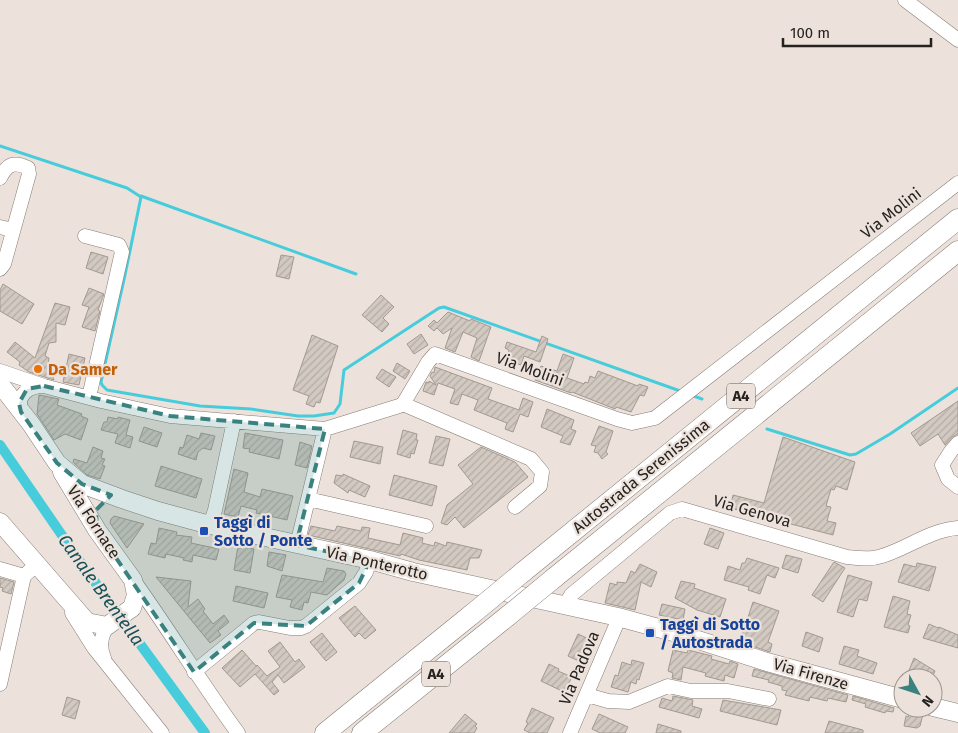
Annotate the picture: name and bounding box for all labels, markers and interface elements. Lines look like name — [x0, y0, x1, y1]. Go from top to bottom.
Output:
scale bar — [783, 15, 930, 47]
text: 100 m — [790, 24, 830, 42]
street label: Via Molini — [857, 184, 925, 242]
street label: Via Molini — [493, 348, 567, 390]
place label: Da Samer — [48, 360, 118, 379]
marker: Da Samer — [32, 363, 44, 375]
road number: A4 — [727, 384, 755, 408]
street label: Autostrada Serenissima — [569, 415, 713, 537]
street label: Via Fornace — [63, 482, 125, 562]
street label: Via Genova — [711, 491, 793, 531]
place label: Taggì di Sotto / Ponte — [214, 513, 312, 550]
marker: Taggì di Sotto / Ponte — [198, 525, 210, 537]
water label: Canale Brentella — [53, 530, 149, 650]
street label: Via Ponterotto — [324, 542, 430, 584]
place label: Taggì di Sotto / Autostrada — [660, 615, 760, 652]
marker: Taggì di Sotto / Autostrada — [644, 627, 656, 639]
street label: Via Padova — [555, 628, 603, 708]
street label: Via Firenze — [771, 654, 851, 694]
road number: A4 — [422, 662, 450, 686]
north arrow — [893, 668, 943, 718]
text: N — [918, 692, 937, 710]

